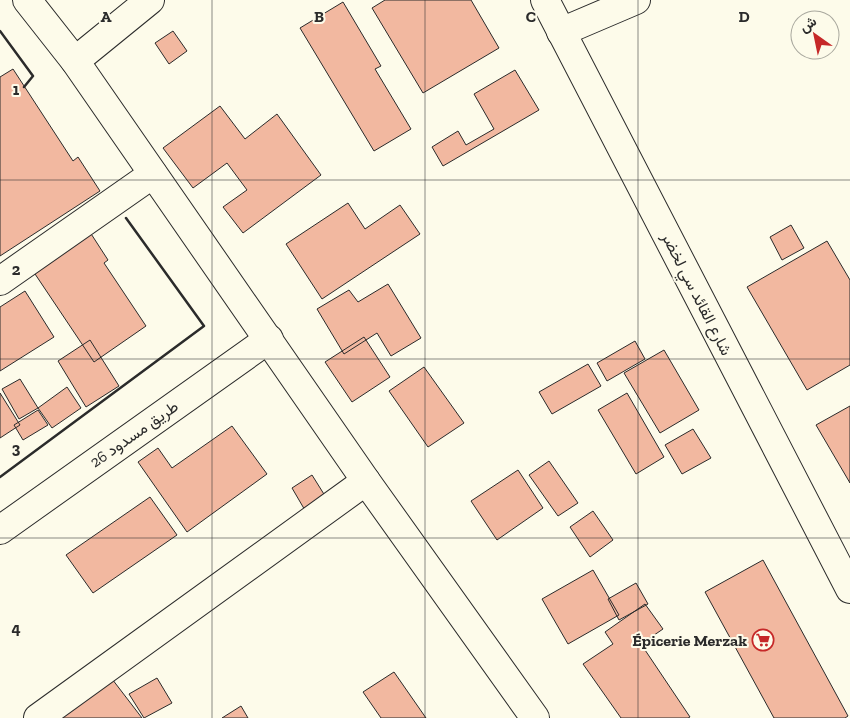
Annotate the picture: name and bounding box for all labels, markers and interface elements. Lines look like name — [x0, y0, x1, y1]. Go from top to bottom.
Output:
text: A — [101, 7, 112, 26]
text: B — [314, 7, 324, 26]
text: C — [526, 7, 536, 26]
text: D — [738, 7, 750, 26]
north arrow — [790, 10, 840, 60]
text: ش — [797, 13, 820, 36]
text: 1 — [13, 80, 20, 99]
street label: شارع القائد سي لخضر — [654, 228, 736, 360]
text: 2 — [12, 260, 21, 279]
street label: طريق مسدود 26 — [86, 397, 182, 472]
text: 3 — [12, 439, 21, 458]
text: 4 — [11, 619, 21, 638]
supermarket icon: Épicerie Merzak — [751, 628, 775, 652]
place label: Épicerie Merzak — [632, 631, 747, 650]

